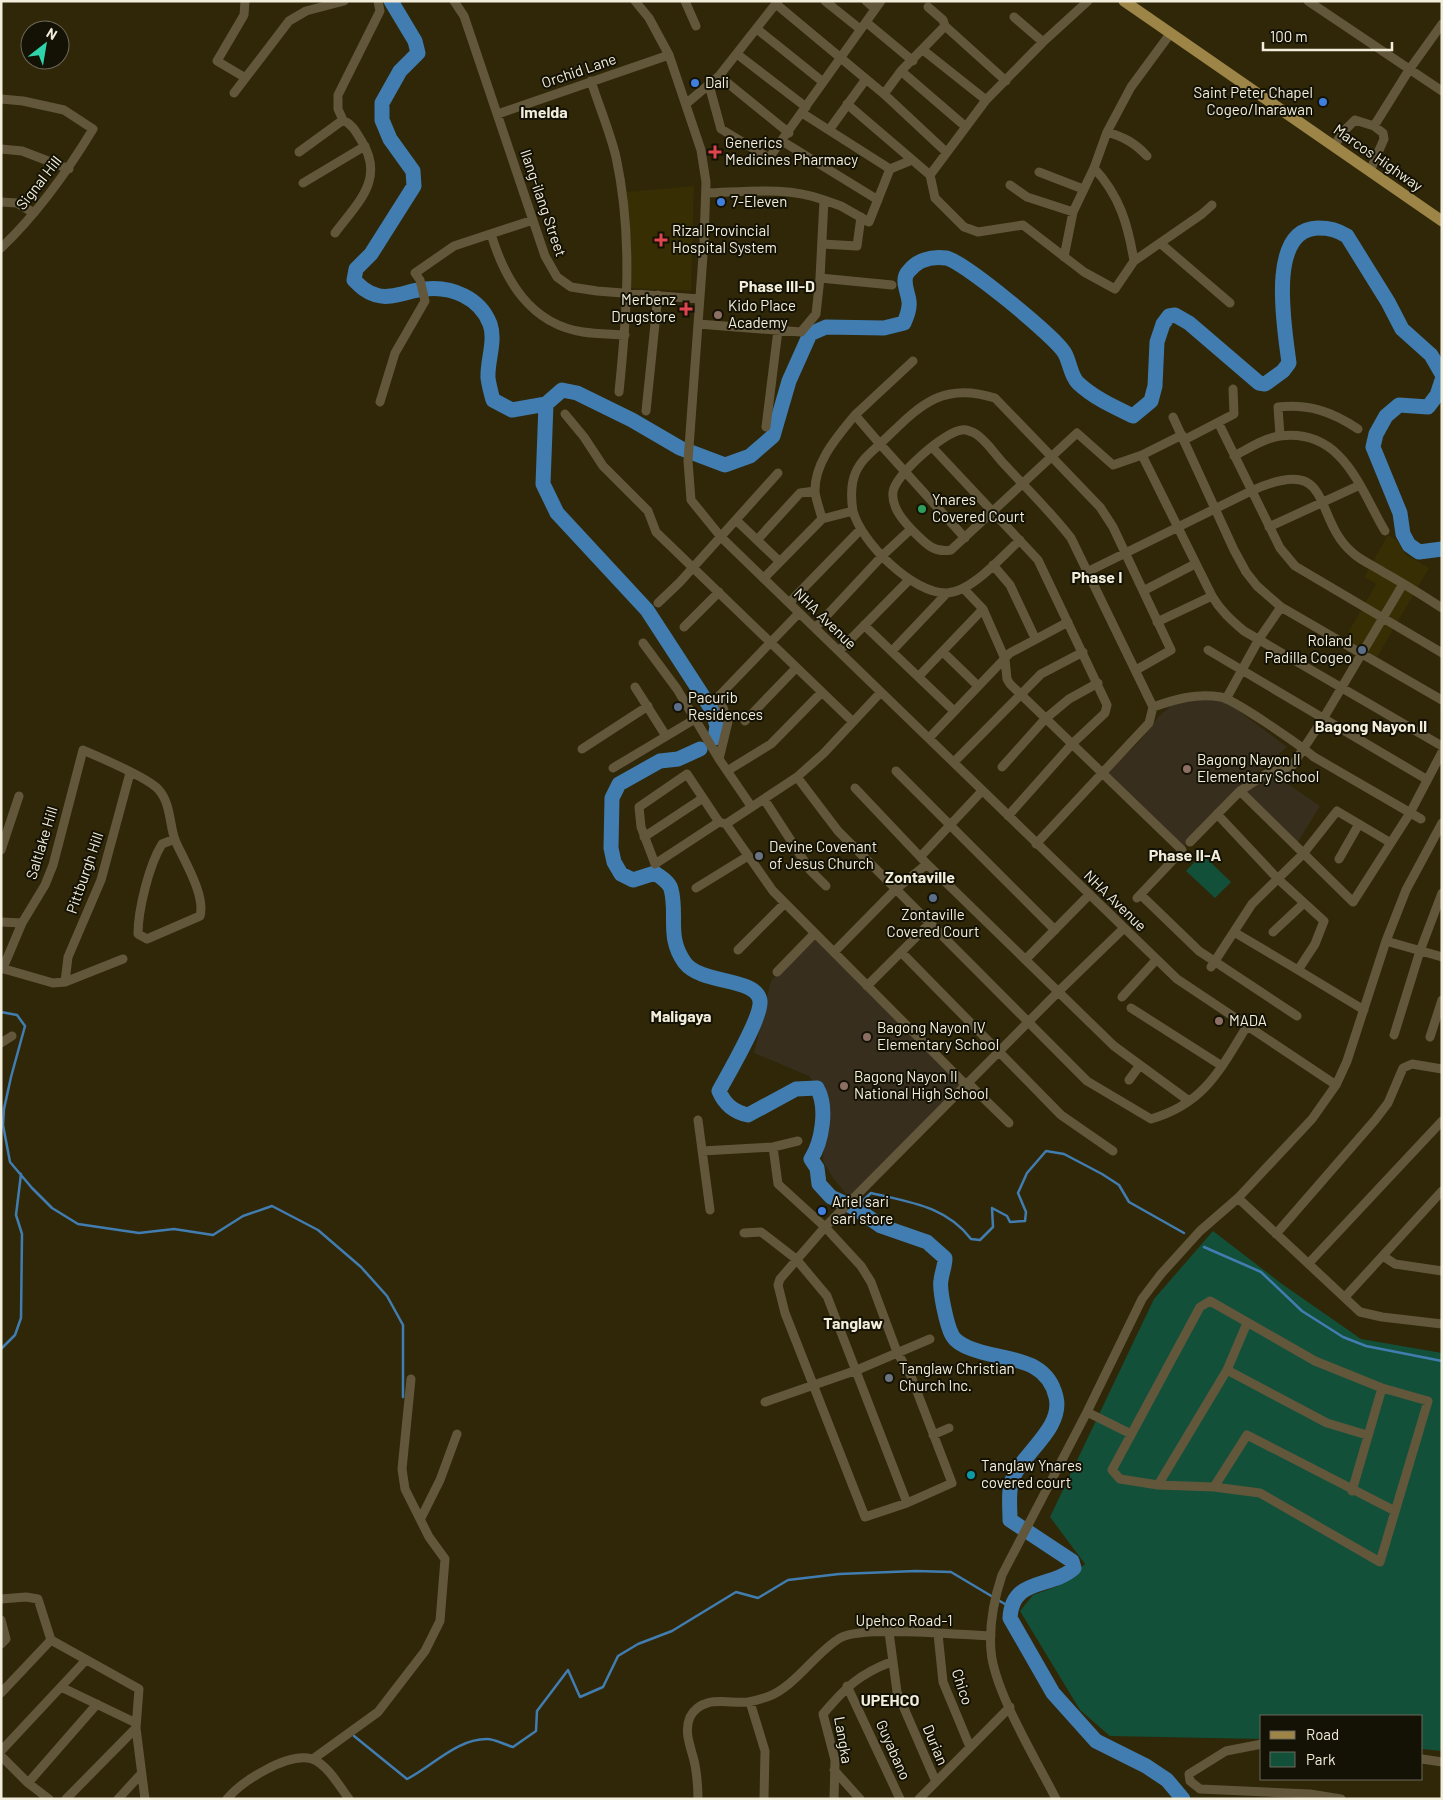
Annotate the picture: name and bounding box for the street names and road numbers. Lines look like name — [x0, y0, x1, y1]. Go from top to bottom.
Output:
street label: Orchid Lane — [539, 49, 618, 91]
street label: Marcos Highway — [1331, 120, 1427, 195]
street label: Ilang-ilang Street — [517, 147, 571, 259]
street label: Signal Hill — [12, 152, 65, 213]
street label: NHA Avenue — [791, 584, 861, 652]
street label: Saltlake Hill — [21, 804, 61, 881]
street label: Pittburgh Hill — [62, 830, 106, 916]
street label: NHA Avenue — [1081, 866, 1151, 934]
street label: Upehco Road-1 — [855, 1611, 953, 1629]
street label: Chico — [949, 1666, 977, 1707]
street label: Langka — [831, 1715, 857, 1765]
street label: Guyabano — [873, 1717, 915, 1782]
street label: Durian — [919, 1722, 952, 1768]

